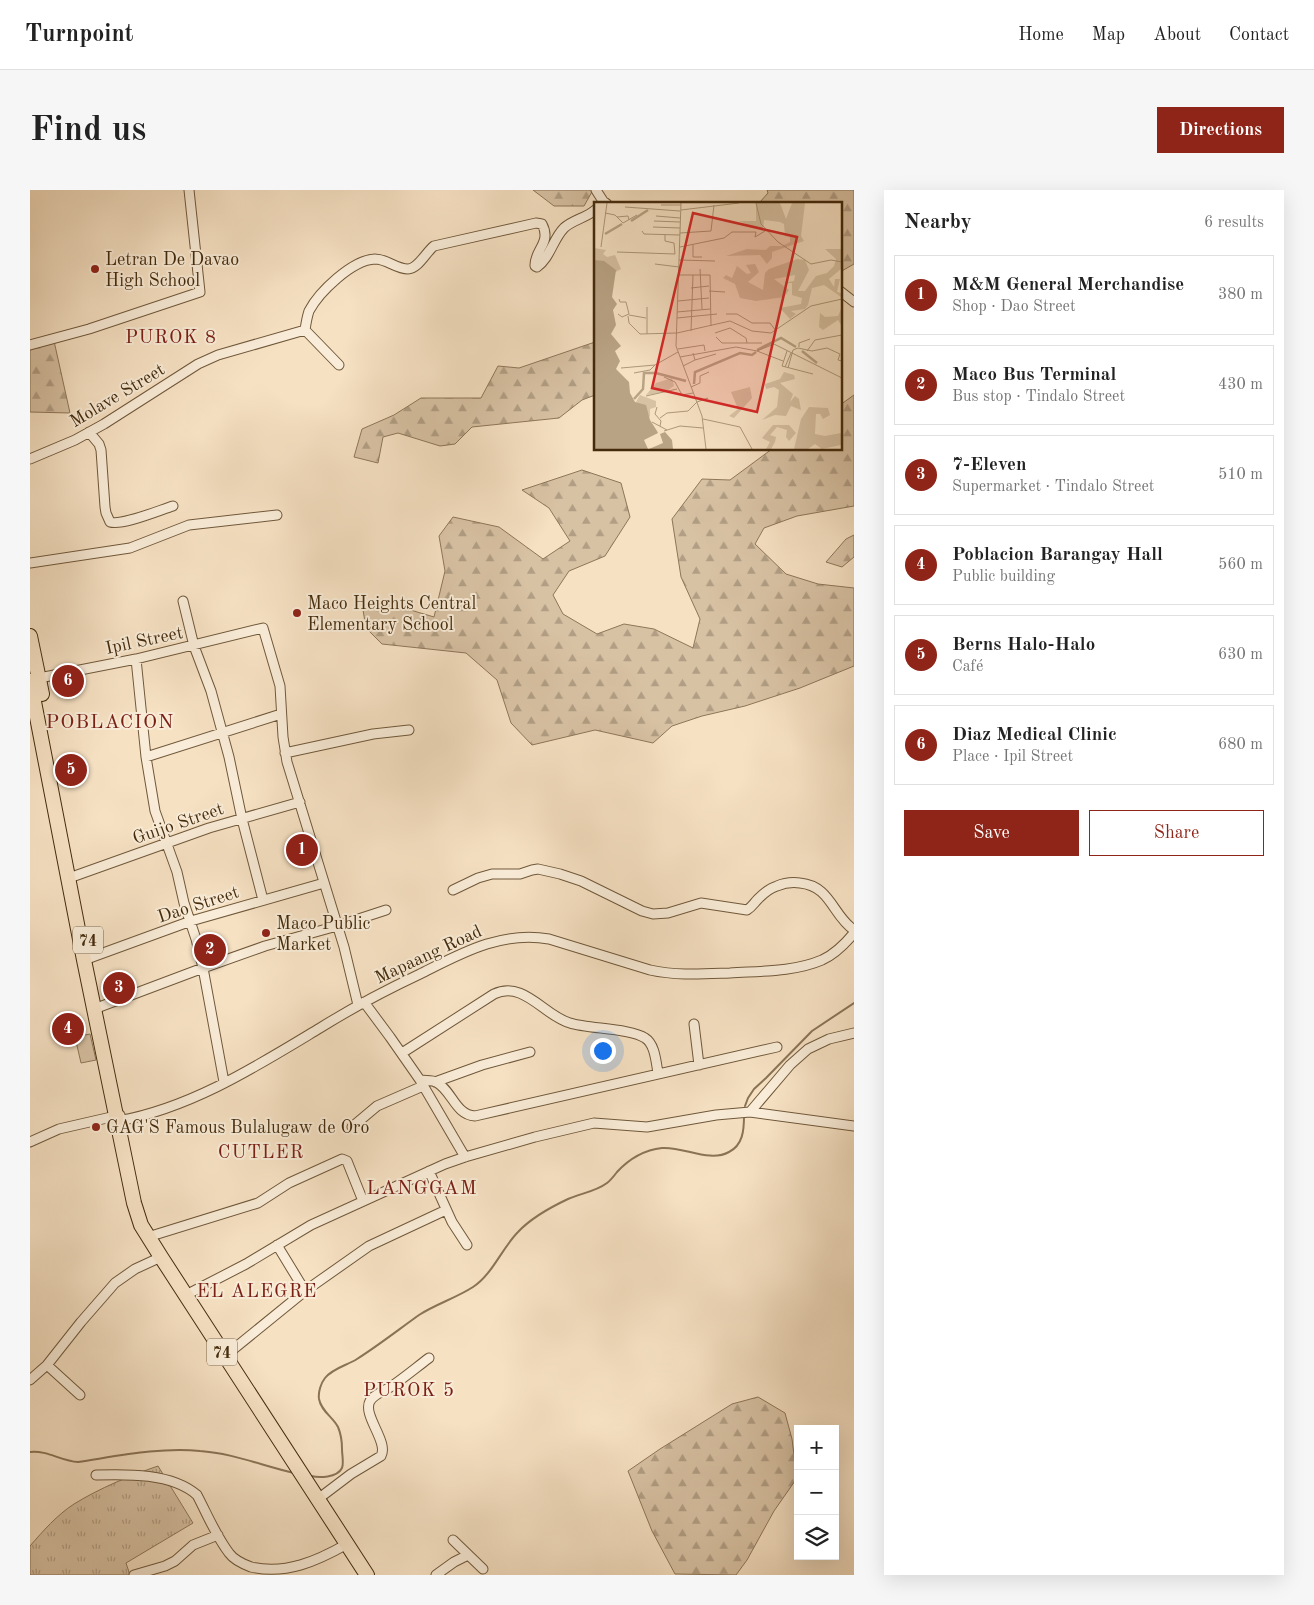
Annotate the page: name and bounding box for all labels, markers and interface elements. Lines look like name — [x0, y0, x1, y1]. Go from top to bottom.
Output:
text: Turnpoint — [25, 23, 133, 47]
text: Home — [1018, 26, 1064, 44]
text: Map — [1092, 26, 1125, 44]
text: About — [1153, 26, 1201, 44]
text: Contact — [1229, 26, 1289, 44]
button: Directions — [1157, 107, 1284, 153]
text: Find us — [30, 113, 146, 148]
inset map — [594, 202, 842, 450]
text: Nearby — [904, 212, 972, 233]
text: 6 results — [1204, 215, 1264, 231]
place label: Letran De Davao High School — [105, 251, 239, 290]
marker: Letran De Davao High School — [89, 263, 101, 275]
text: M&M General Merchandise — [952, 276, 1184, 295]
text: 1 — [916, 287, 926, 303]
text: 380 m — [1218, 287, 1263, 303]
text: Shop · Dao Street — [952, 299, 1076, 315]
district label: PUROK 8 — [125, 329, 217, 348]
street label: Molave Street — [67, 361, 168, 431]
text: Maco Bus Terminal — [952, 366, 1116, 385]
text: 2 — [916, 377, 926, 393]
text: 430 m — [1218, 377, 1263, 393]
text: Bus stop · Tindalo Street — [952, 389, 1125, 405]
text: 7-Eleven — [952, 456, 1027, 475]
text: 3 — [916, 467, 926, 483]
text: 510 m — [1218, 467, 1263, 483]
text: Supermarket · Tindalo Street — [952, 479, 1154, 495]
text: Poblacion Barangay Hall — [952, 546, 1163, 565]
text: 4 — [916, 557, 926, 573]
text: 560 m — [1218, 557, 1263, 573]
text: Public building — [952, 569, 1055, 585]
place label: Maco Heights Central Elementary School — [307, 595, 476, 634]
marker: Maco Heights Central Elementary School — [291, 607, 303, 619]
street label: Ipil Street — [104, 624, 185, 658]
text: Berns Halo-Halo — [952, 636, 1095, 655]
text: 5 — [916, 647, 926, 663]
text: 630 m — [1218, 647, 1263, 663]
text: Café — [952, 659, 983, 675]
pin: 6 — [52, 662, 84, 700]
district label: POBLACION — [46, 713, 174, 733]
text: Diaz Medical Clinic — [952, 726, 1117, 745]
text: 6 — [916, 737, 926, 753]
text: 680 m — [1218, 737, 1263, 753]
text: Place · Ipil Street — [952, 749, 1073, 765]
pin: 5 — [55, 751, 87, 789]
street label: Guijo Street — [131, 800, 226, 848]
button: Save — [904, 810, 1079, 856]
button: Share — [1089, 810, 1264, 856]
pin: 1 — [286, 831, 318, 869]
street label: Dao Street — [155, 883, 241, 927]
place label: Maco Public Market — [276, 915, 371, 954]
street label: Mapaang Road — [372, 922, 485, 988]
road number: 74 — [73, 926, 103, 954]
marker: Maco Public Market — [260, 927, 272, 939]
pin: 2 — [194, 931, 226, 969]
pin: 3 — [103, 969, 135, 1007]
pin: 4 — [52, 1010, 84, 1048]
your location — [590, 1038, 616, 1064]
place label: GAG'S Famous Bulalugaw de Oro — [106, 1119, 369, 1137]
marker: GAG'S Famous Bulalugaw de Oro — [90, 1121, 102, 1133]
district label: CUTLER — [218, 1144, 304, 1163]
district label: LANGGAM — [366, 1179, 478, 1199]
district label: EL ALEGRE — [197, 1283, 317, 1302]
road number: 74 — [207, 1338, 237, 1366]
district label: PUROK 5 — [363, 1382, 455, 1401]
map controls — [794, 1425, 839, 1560]
button: + — [794, 1425, 839, 1470]
button: − — [794, 1470, 839, 1515]
button: layers — [794, 1515, 839, 1560]

